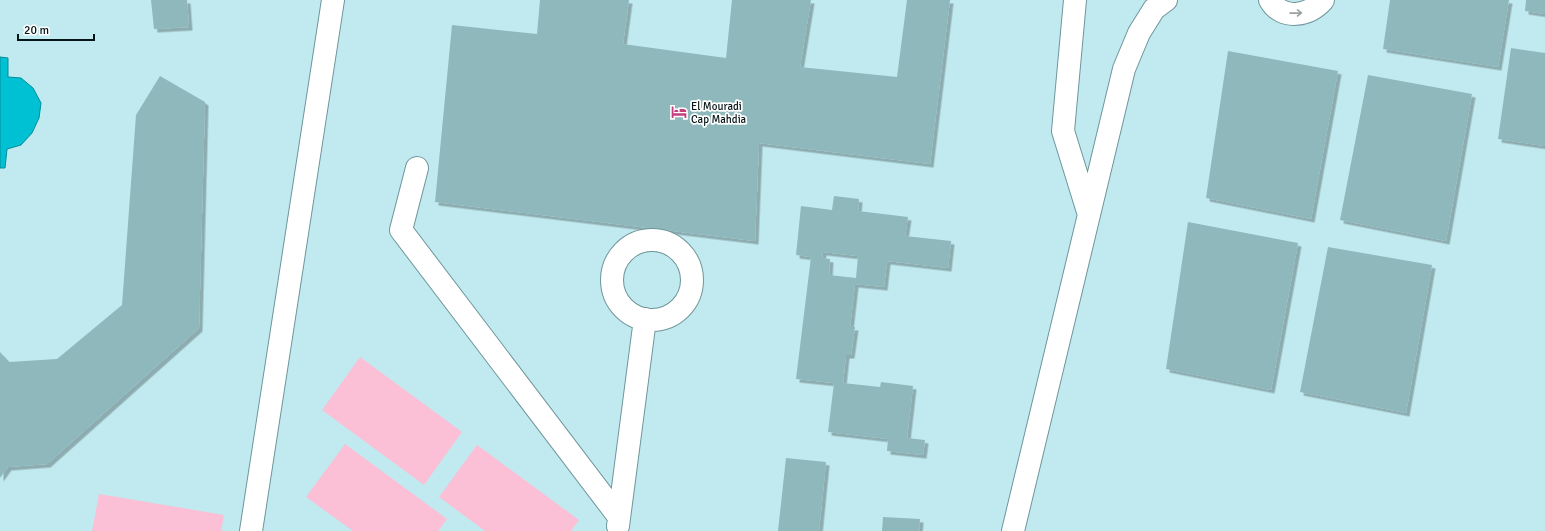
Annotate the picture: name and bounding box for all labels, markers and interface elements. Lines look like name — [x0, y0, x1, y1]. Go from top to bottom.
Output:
one-way arrow — [1289, 10, 1302, 17]
scale bar — [18, 16, 94, 42]
text: 20 m — [24, 23, 49, 38]
place label: El Mouradi Cap Mahdia — [691, 100, 747, 126]
hotel icon: El Mouradi Cap Mahdia — [670, 103, 688, 121]

